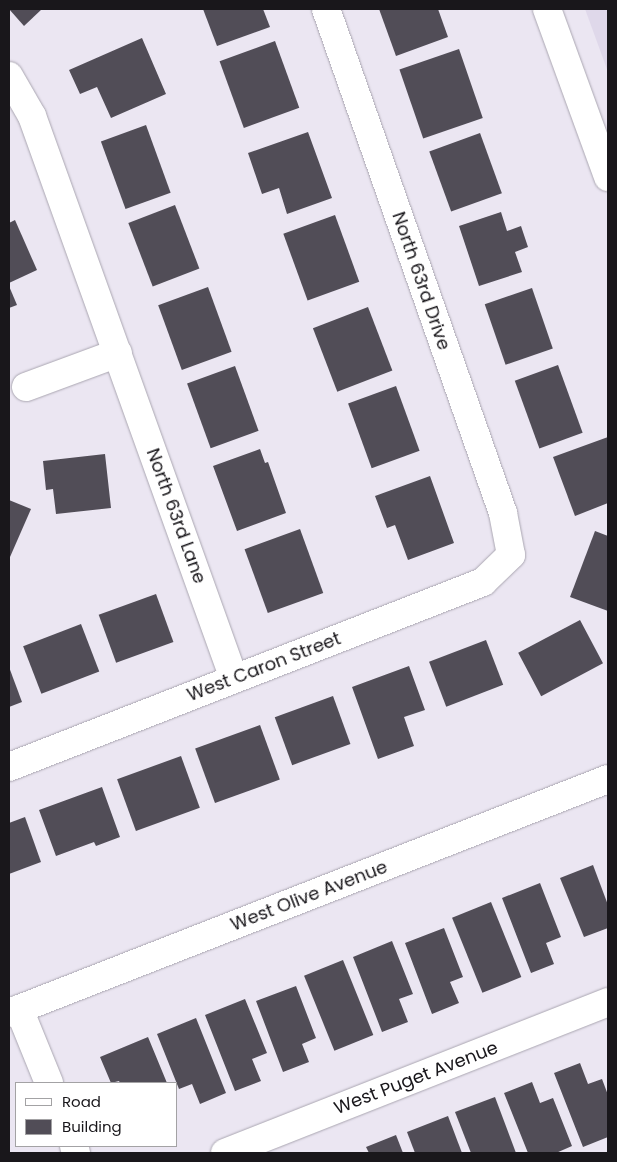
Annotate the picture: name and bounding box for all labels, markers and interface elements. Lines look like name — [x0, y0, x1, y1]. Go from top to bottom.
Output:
street label: North 63rd Drive — [387, 209, 455, 353]
street label: North 63rd Lane — [142, 446, 210, 586]
street label: West Caron Street — [184, 628, 344, 706]
street label: West Olive Avenue — [228, 856, 390, 936]
street label: West Puget Avenue — [331, 1037, 501, 1119]
legend — [15, 1082, 178, 1147]
text: Road — [62, 1091, 101, 1112]
text: Building — [62, 1116, 122, 1137]

